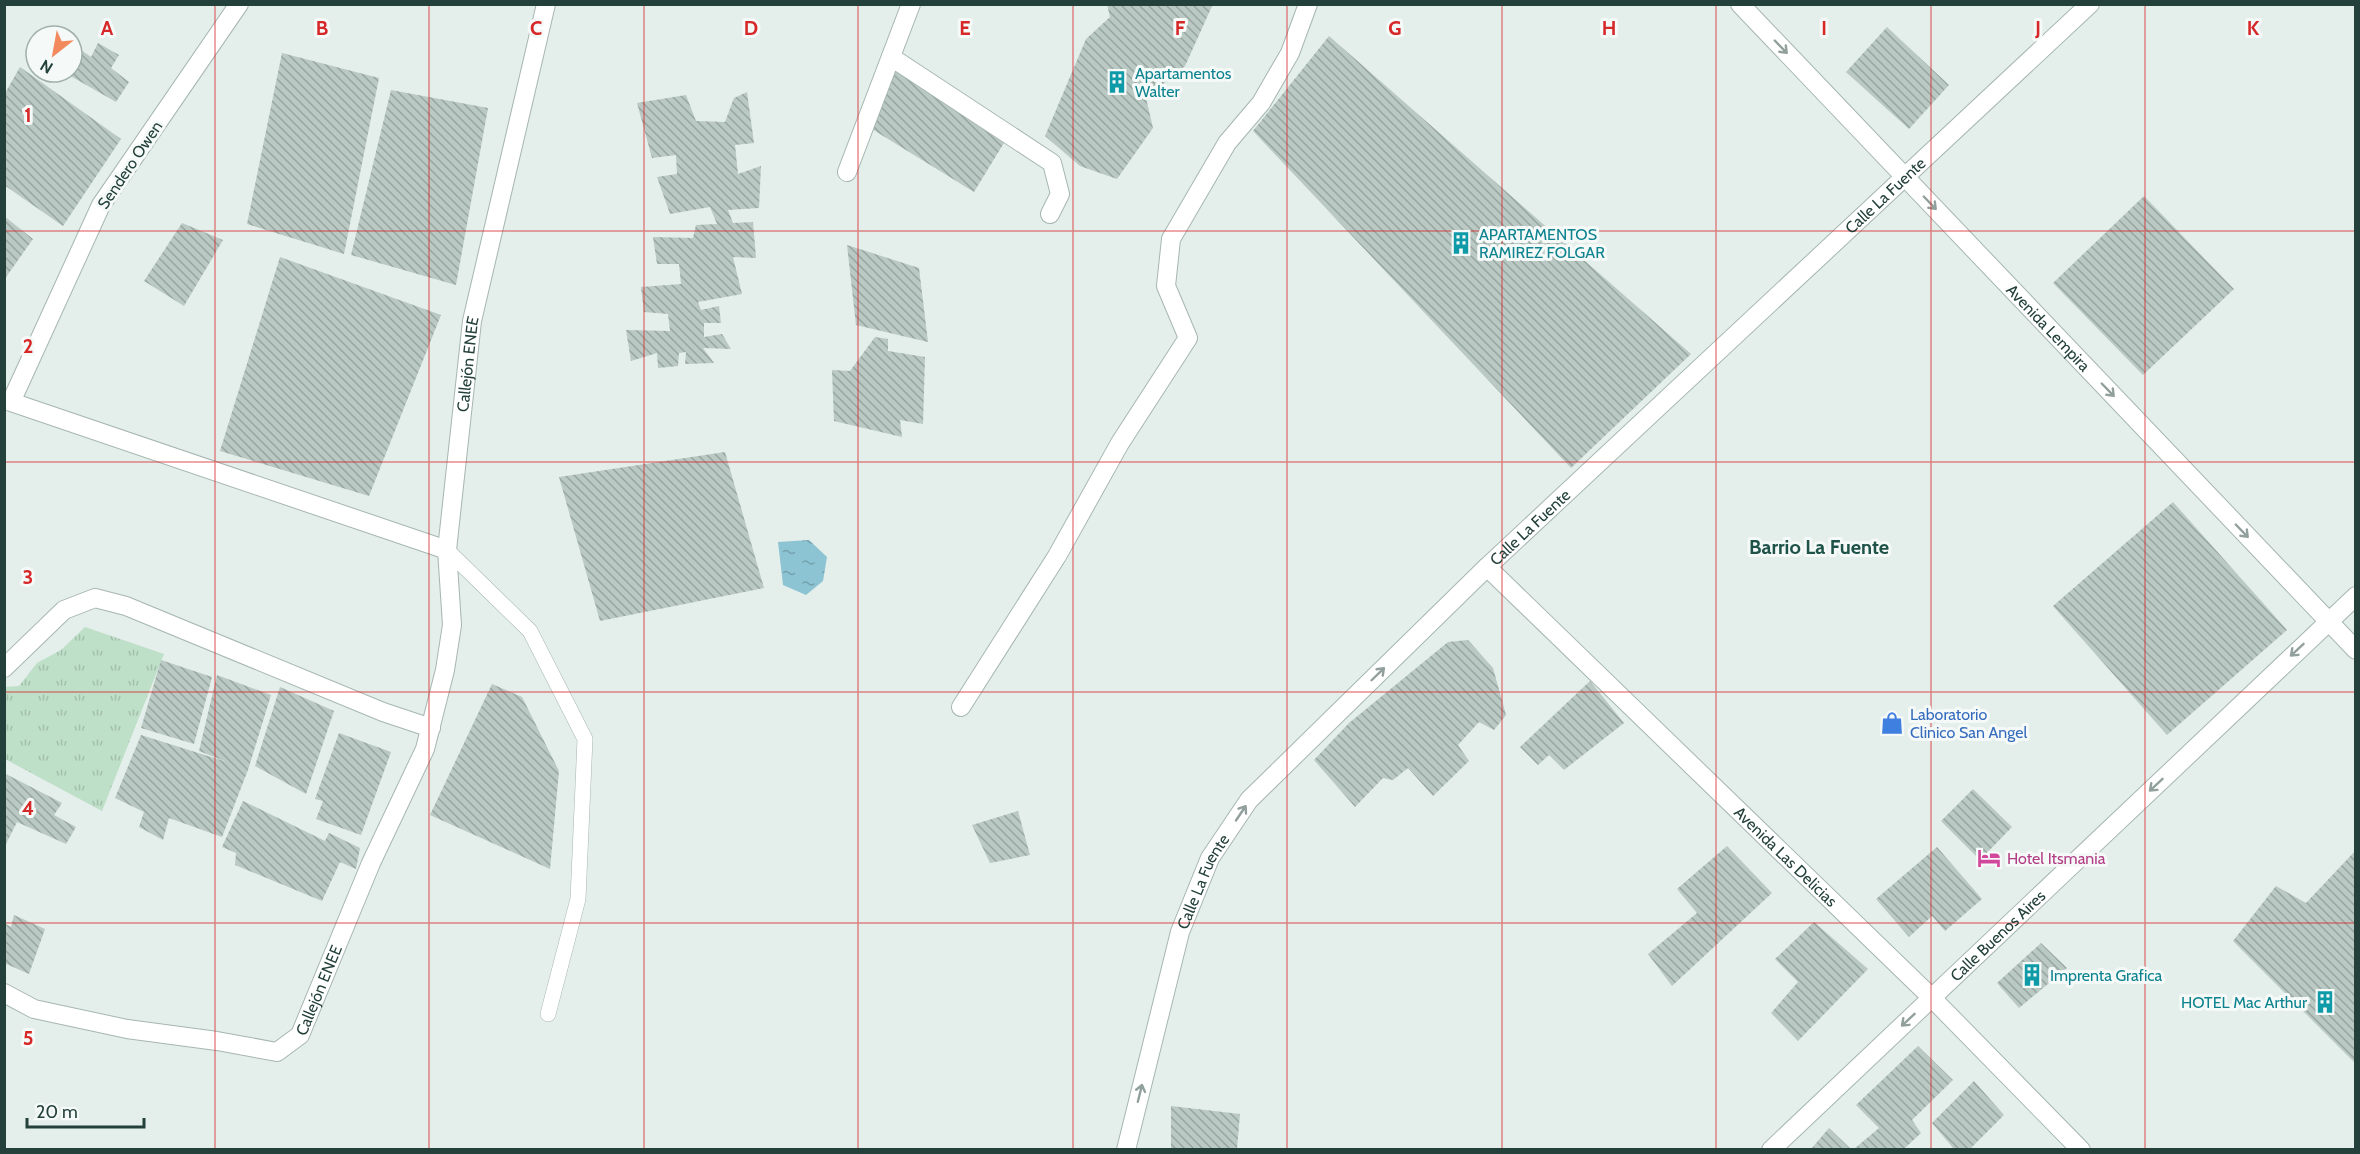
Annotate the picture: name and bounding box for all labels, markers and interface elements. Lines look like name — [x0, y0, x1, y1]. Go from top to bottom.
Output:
text: A — [101, 16, 114, 40]
text: B — [316, 16, 328, 40]
text: C — [530, 16, 542, 40]
text: D — [744, 16, 758, 40]
text: E — [959, 16, 971, 40]
text: F — [1175, 16, 1186, 40]
text: G — [1388, 16, 1402, 40]
text: H — [1602, 16, 1616, 40]
text: I — [1821, 16, 1827, 40]
text: J — [2034, 16, 2041, 40]
text: K — [2247, 16, 2260, 40]
north arrow — [24, 24, 84, 84]
one-way arrow — [1773, 39, 1787, 54]
text: N — [37, 55, 56, 77]
place label: Apartamentos Walter — [1135, 64, 1232, 101]
building icon: Apartamentos Walter — [1104, 69, 1130, 95]
text: 1 — [24, 103, 32, 127]
street label: Sendero Owen — [94, 117, 166, 213]
street label: Calle La Fuente — [1841, 153, 1929, 237]
one-way arrow — [1922, 196, 1937, 211]
place label: APARTAMENTOS RAMIREZ FOLGAR — [1479, 225, 1605, 262]
building icon: APARTAMENTOS RAMIREZ FOLGAR — [1448, 230, 1474, 256]
street label: Avenida Lempira — [2003, 280, 2095, 375]
street label: Callejón ENEE — [453, 314, 482, 413]
text: 2 — [23, 334, 33, 358]
one-way arrow — [2101, 382, 2115, 397]
street label: Calle La Fuente — [1486, 485, 1574, 569]
one-way arrow — [2235, 523, 2249, 538]
district label: Barrio La Fuente — [1749, 535, 1889, 559]
text: 3 — [23, 565, 33, 589]
one-way arrow — [2290, 643, 2305, 658]
one-way arrow — [1370, 667, 1385, 682]
place label: Laboratorio Clinico San Angel — [1910, 705, 2027, 742]
shop icon: Laboratorio Clinico San Angel — [1879, 710, 1905, 736]
one-way arrow — [2148, 777, 2163, 792]
text: 4 — [22, 796, 34, 820]
street label: Avenida Las Delicias — [1730, 802, 1841, 911]
one-way arrow — [1235, 805, 1247, 822]
street label: Calle La Fuente — [1173, 830, 1233, 932]
hotel icon: Hotel Itsmania — [1976, 845, 2002, 871]
place label: Hotel Itsmania — [2007, 849, 2106, 868]
street label: Calle Buenos Aires — [1946, 886, 2049, 985]
street label: Callejón ENEE — [291, 942, 346, 1038]
building icon: Imprenta Grafica — [2019, 962, 2045, 988]
place label: Imprenta Grafica — [2050, 966, 2163, 985]
building icon: HOTEL Mac Arthur — [2312, 989, 2338, 1015]
place label: HOTEL Mac Arthur — [2181, 993, 2308, 1012]
one-way arrow — [1900, 1013, 1915, 1027]
text: 5 — [23, 1026, 33, 1050]
one-way arrow — [1135, 1084, 1147, 1103]
scale bar — [27, 1091, 144, 1129]
text: 20 m — [36, 1101, 78, 1123]

